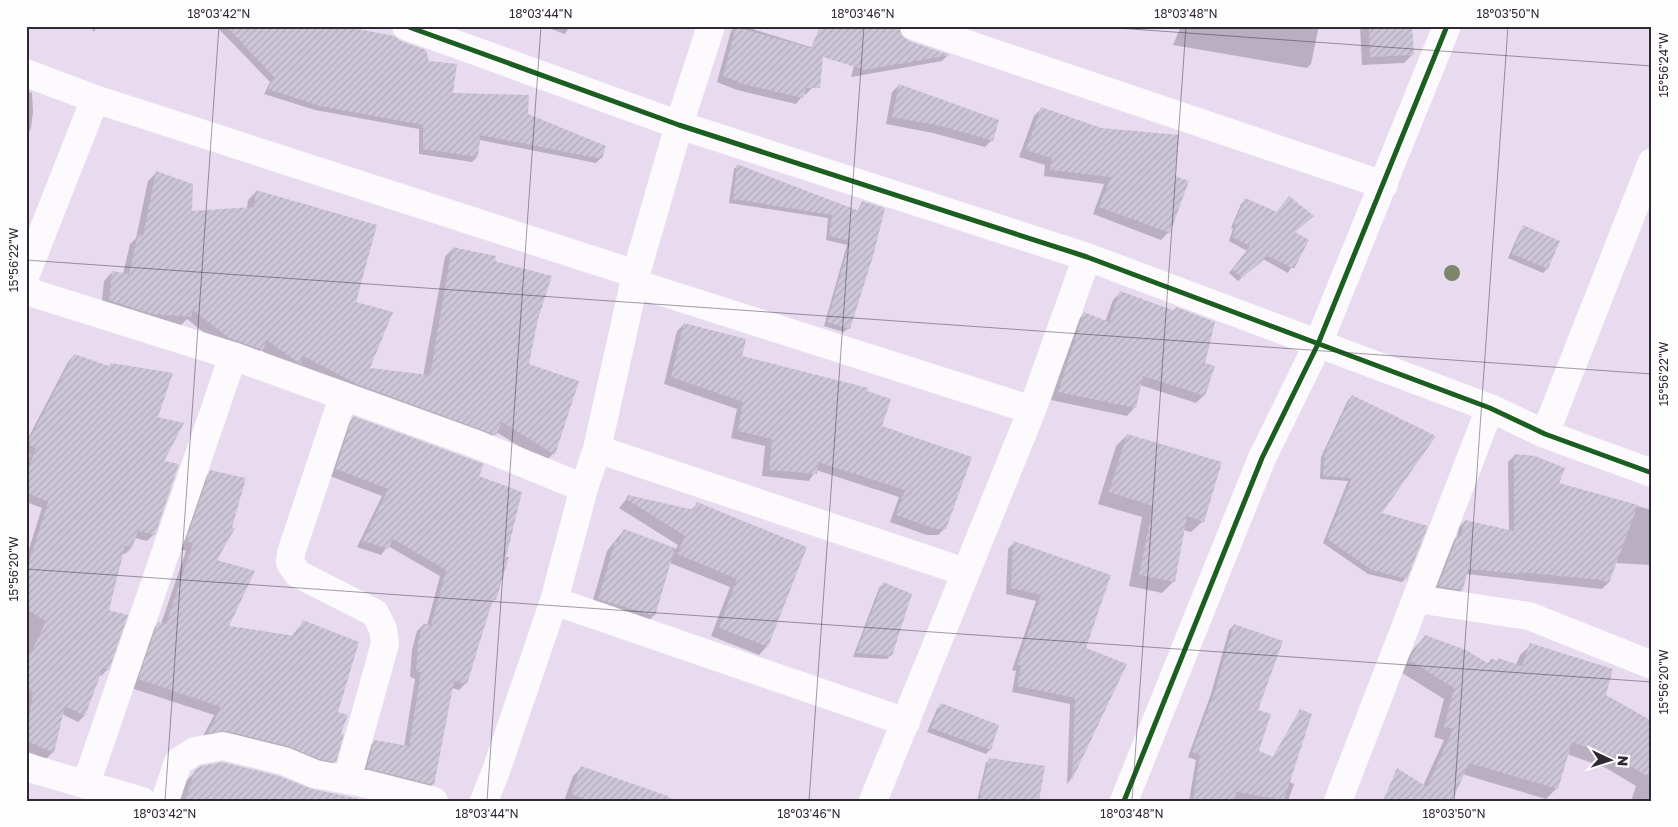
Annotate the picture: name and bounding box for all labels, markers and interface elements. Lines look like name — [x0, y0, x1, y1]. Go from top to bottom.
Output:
text: 18°03'42"N — [187, 6, 251, 21]
text: 18°03'44"N — [509, 6, 573, 21]
text: 18°03'46"N — [831, 6, 895, 21]
text: 18°03'48"N — [1154, 6, 1218, 21]
text: 18°03'50"N — [1476, 6, 1540, 21]
text: 15°56'24"W — [1656, 32, 1671, 98]
text: 15°56'22"W — [6, 227, 21, 292]
text: 15°56'22"W — [1656, 341, 1671, 406]
text: 15°56'20"W — [6, 536, 21, 602]
text: 15°56'20"W — [1656, 649, 1671, 715]
north arrow — [1586, 734, 1636, 784]
text: N — [1615, 755, 1632, 767]
text: 18°03'42"N — [133, 806, 197, 821]
text: 18°03'44"N — [455, 806, 519, 821]
text: 18°03'46"N — [777, 806, 841, 821]
text: 18°03'48"N — [1100, 806, 1164, 821]
text: 18°03'50"N — [1422, 806, 1486, 821]

